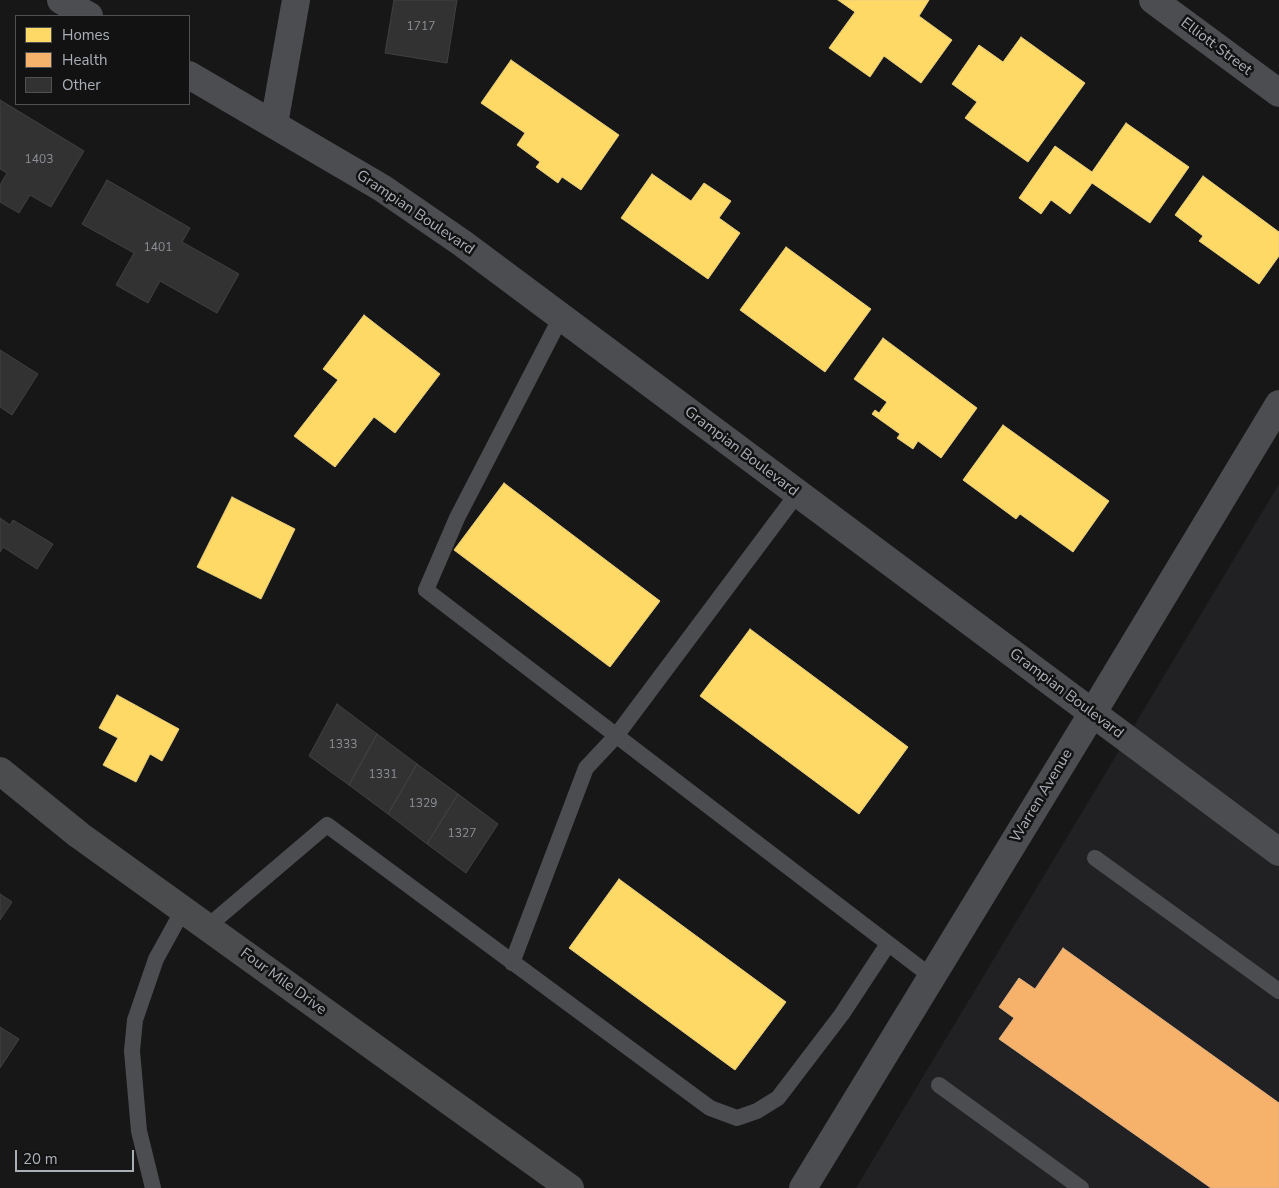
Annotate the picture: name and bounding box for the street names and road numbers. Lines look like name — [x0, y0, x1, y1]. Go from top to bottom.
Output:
street label: Elliott Street — [1177, 14, 1255, 80]
street label: Grampian Boulevard — [353, 167, 477, 259]
street label: Grampian Boulevard — [680, 403, 802, 501]
street label: Grampian Boulevard — [1005, 645, 1127, 743]
street label: Warren Avenue — [1007, 746, 1077, 846]
street label: Four Mile Drive — [236, 945, 330, 1019]

